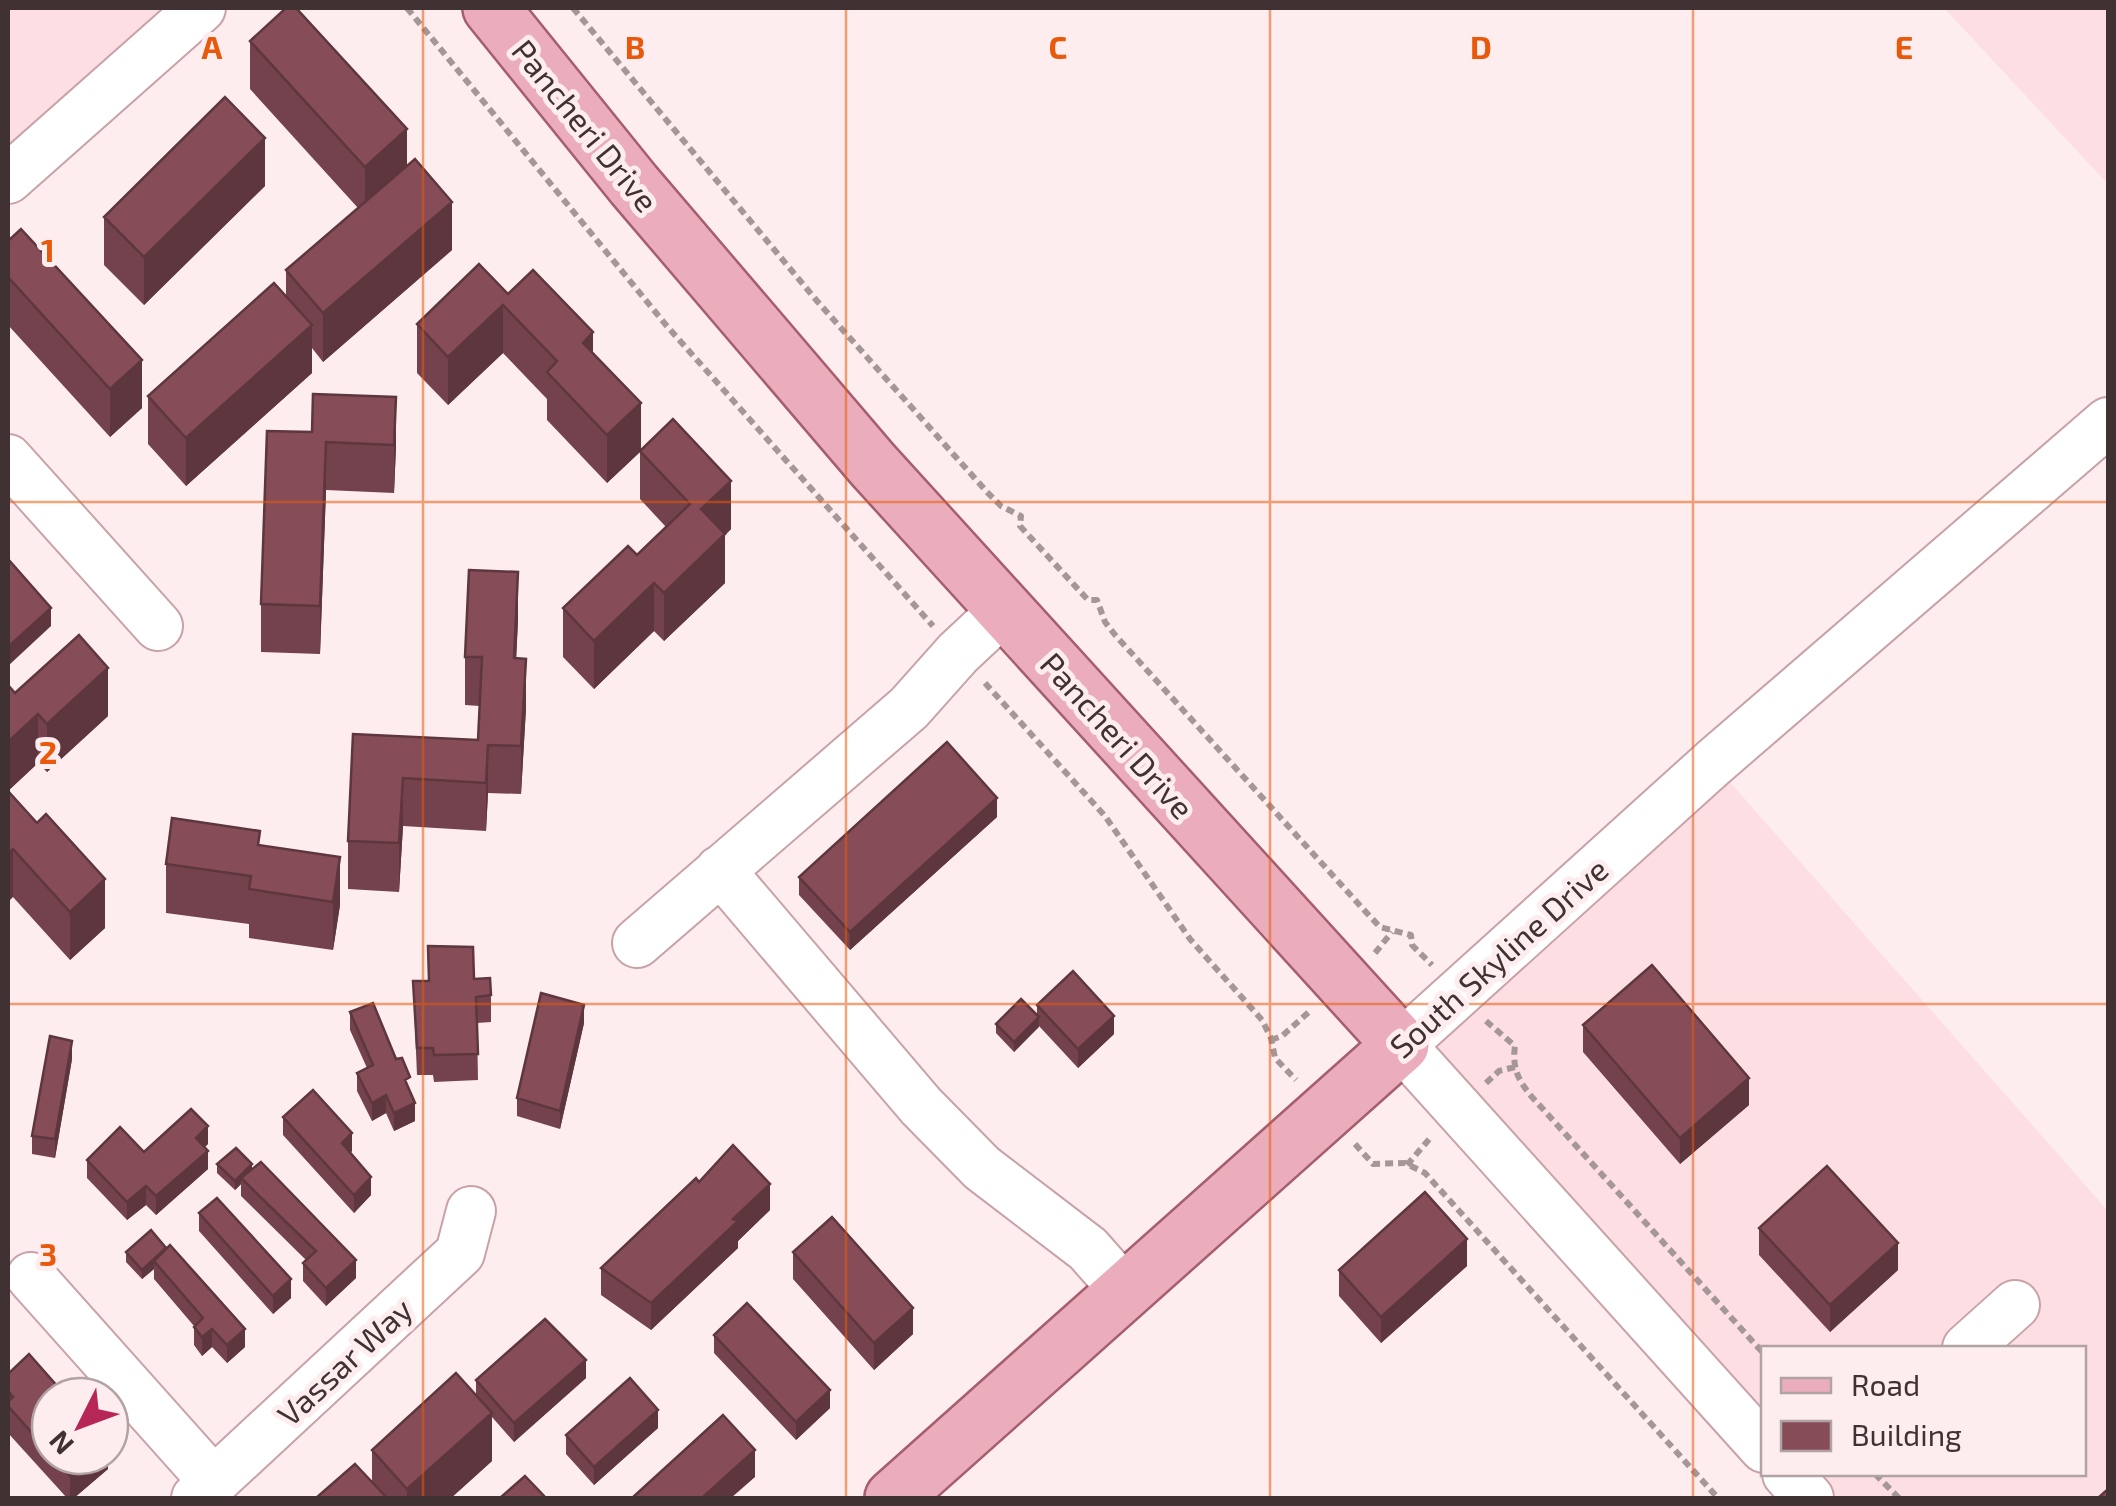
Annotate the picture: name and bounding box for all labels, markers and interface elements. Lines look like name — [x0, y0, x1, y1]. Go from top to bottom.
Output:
text: A — [202, 27, 223, 65]
text: B — [625, 27, 645, 65]
text: C — [1049, 27, 1067, 65]
text: D — [1470, 27, 1492, 65]
text: E — [1895, 27, 1913, 65]
street label: Pancheri Drive — [505, 31, 667, 219]
text: 1 — [41, 230, 55, 268]
street label: Pancheri Drive — [1034, 644, 1202, 826]
text: 2 — [39, 732, 57, 770]
street label: South Skyline Drive — [1381, 849, 1615, 1065]
text: 3 — [39, 1234, 57, 1272]
street label: Vassar Way — [269, 1289, 419, 1433]
legend — [1761, 1346, 2086, 1476]
text: Road — [1851, 1366, 1920, 1402]
north arrow — [30, 1376, 130, 1476]
text: Building — [1851, 1416, 1962, 1452]
text: N — [41, 1425, 80, 1462]

